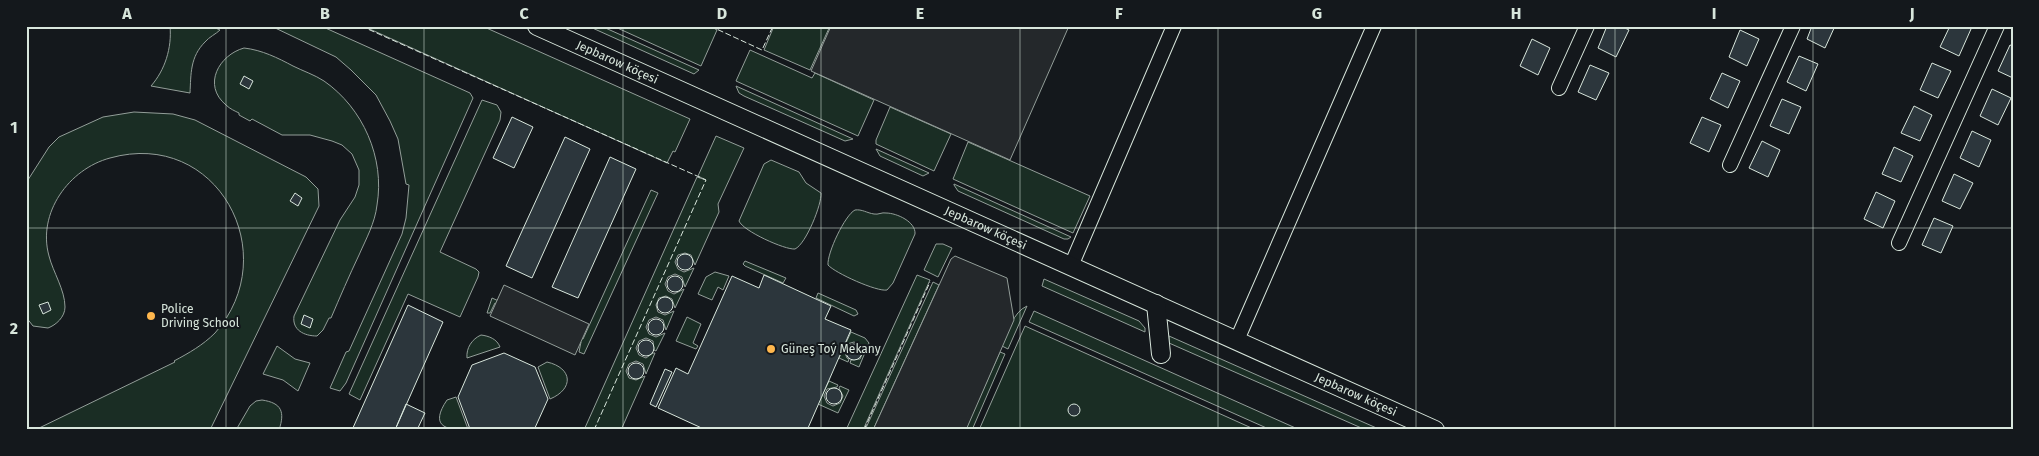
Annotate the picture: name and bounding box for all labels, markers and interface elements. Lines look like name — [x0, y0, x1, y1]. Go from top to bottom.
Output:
text: A — [121, 4, 132, 23]
text: B — [320, 4, 330, 23]
text: C — [519, 4, 529, 23]
text: D — [717, 4, 727, 23]
text: E — [916, 4, 924, 23]
text: F — [1115, 4, 1123, 23]
text: G — [1312, 4, 1322, 23]
text: H — [1511, 4, 1521, 23]
text: I — [1712, 4, 1716, 23]
text: J — [1908, 4, 1915, 23]
street label: Jepbarow köçesi — [574, 38, 660, 87]
text: 1 — [10, 118, 18, 137]
street label: Jepbarow köçesi — [943, 203, 1029, 252]
place label: Police Driving School — [161, 302, 240, 330]
marker: Police Driving School — [145, 310, 157, 322]
text: 2 — [10, 319, 18, 338]
place label: Güneş Toý Mekany — [781, 342, 881, 356]
marker: Güneş Toý Mekany — [765, 343, 777, 355]
street label: Jepbarow köçesi — [1313, 370, 1399, 419]

